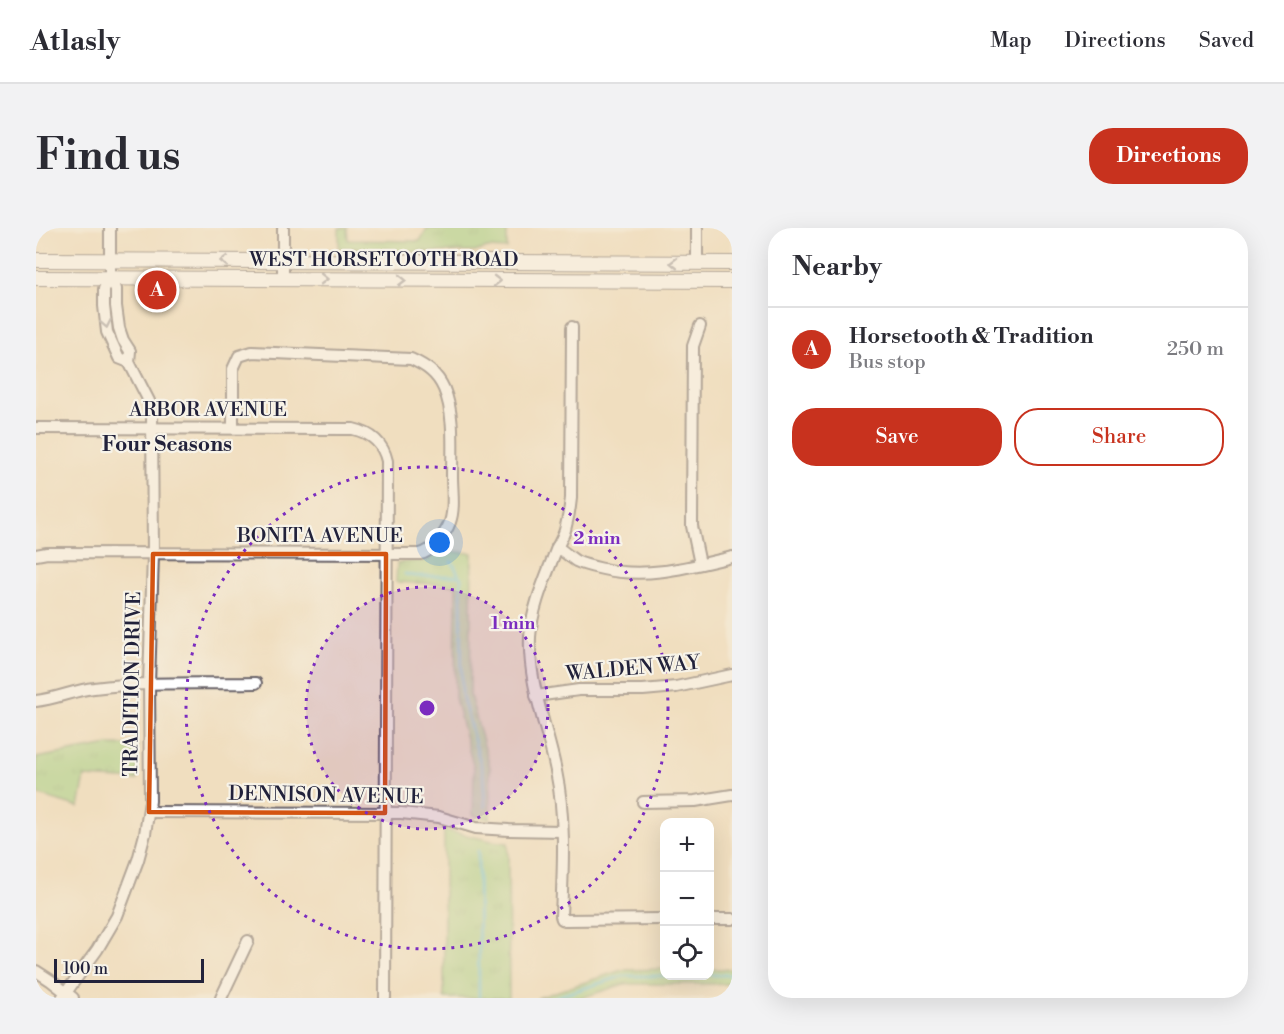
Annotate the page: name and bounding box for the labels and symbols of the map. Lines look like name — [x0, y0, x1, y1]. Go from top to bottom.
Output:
street label: WEST HORSETOOTH ROAD — [248, 248, 519, 273]
one-way arrow — [220, 255, 229, 267]
one-way arrow — [669, 257, 678, 269]
pin: A — [138, 268, 176, 312]
one-way arrow — [319, 273, 328, 285]
one-way arrow — [397, 274, 406, 286]
one-way arrow — [492, 275, 501, 287]
one-way arrow — [99, 319, 112, 329]
street label: ARBOR AVENUE — [128, 398, 287, 423]
district label: Four Seasons — [102, 432, 232, 458]
street label: BONITA AVENUE — [236, 524, 403, 549]
text: 2 min — [573, 527, 621, 550]
your location — [425, 528, 454, 557]
street label: TRADITION DRIVE — [119, 591, 147, 777]
text: 1 min — [491, 612, 535, 635]
street label: WALDEN WAY — [564, 651, 702, 687]
centre of rings — [417, 698, 437, 718]
street label: DENNISON AVENUE — [228, 782, 424, 810]
scale bar — [54, 956, 204, 984]

